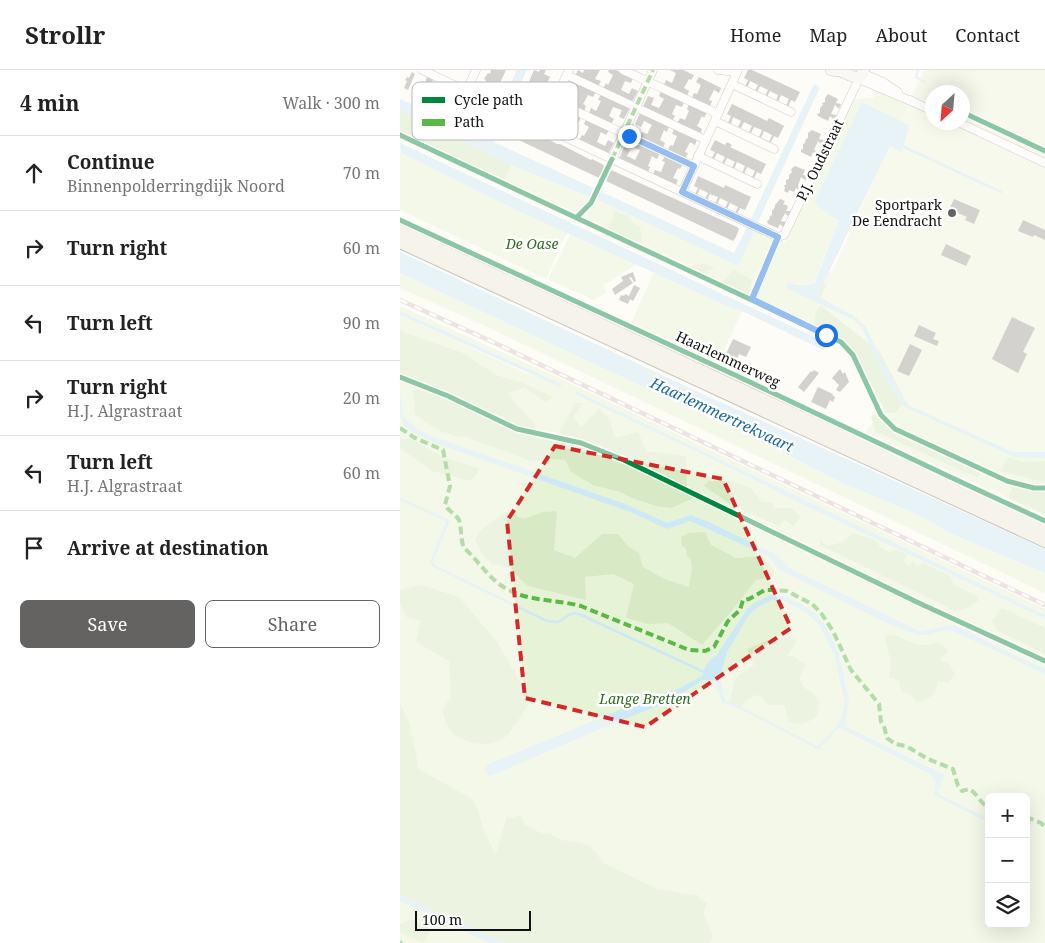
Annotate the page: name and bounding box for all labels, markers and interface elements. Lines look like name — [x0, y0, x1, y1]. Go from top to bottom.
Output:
text: Strollr — [25, 18, 105, 51]
text: Home — [730, 23, 781, 47]
text: Map — [809, 23, 847, 47]
text: About — [875, 23, 927, 47]
text: Contact — [955, 23, 1020, 47]
legend — [412, 82, 578, 140]
north arrow — [925, 85, 970, 130]
text: 4 min — [20, 89, 79, 117]
text: Cycle path — [454, 90, 523, 109]
text: Walk · 300 m — [283, 92, 380, 114]
text: Path — [454, 112, 484, 131]
street label: P.J. Oudstraat — [792, 116, 848, 204]
route end — [618, 125, 641, 148]
text: Continue — [67, 149, 155, 175]
icon: ahead — [20, 159, 48, 187]
text: 70 m — [343, 162, 380, 184]
text: Binnenpolderringdijk Noord — [67, 175, 285, 197]
place label: Sportpark De Eendracht — [852, 195, 943, 230]
marker: Sportpark De Eendracht — [946, 207, 958, 219]
icon: right — [20, 234, 48, 262]
park label: De Oase — [505, 234, 558, 253]
text: Turn right — [67, 235, 167, 261]
text: 60 m — [343, 237, 380, 259]
icon: left — [20, 309, 48, 337]
text: Turn left — [67, 310, 153, 336]
text: 90 m — [343, 312, 380, 334]
route start — [815, 324, 838, 347]
street label: Haarlemmerweg — [673, 326, 784, 391]
water label: Haarlemmertrekvaart — [647, 372, 798, 456]
text: Turn right — [67, 374, 167, 400]
icon: right — [20, 384, 48, 412]
text: 20 m — [343, 387, 380, 409]
text: H.J. Algrastraat — [67, 400, 182, 422]
text: Turn left — [67, 449, 153, 475]
icon: left — [20, 459, 48, 487]
text: 60 m — [343, 462, 380, 484]
text: H.J. Algrastraat — [67, 475, 182, 497]
icon: arrive — [20, 534, 48, 562]
text: Arrive at destination — [67, 535, 269, 561]
button: Save — [20, 600, 195, 648]
button: Share — [205, 600, 380, 648]
park label: Lange Bretten — [598, 689, 691, 708]
map controls — [985, 793, 1030, 928]
button: + — [985, 793, 1030, 838]
button: − — [985, 838, 1030, 883]
button: layers — [985, 883, 1030, 928]
scale bar — [415, 908, 531, 931]
text: 100 m — [422, 910, 462, 929]

